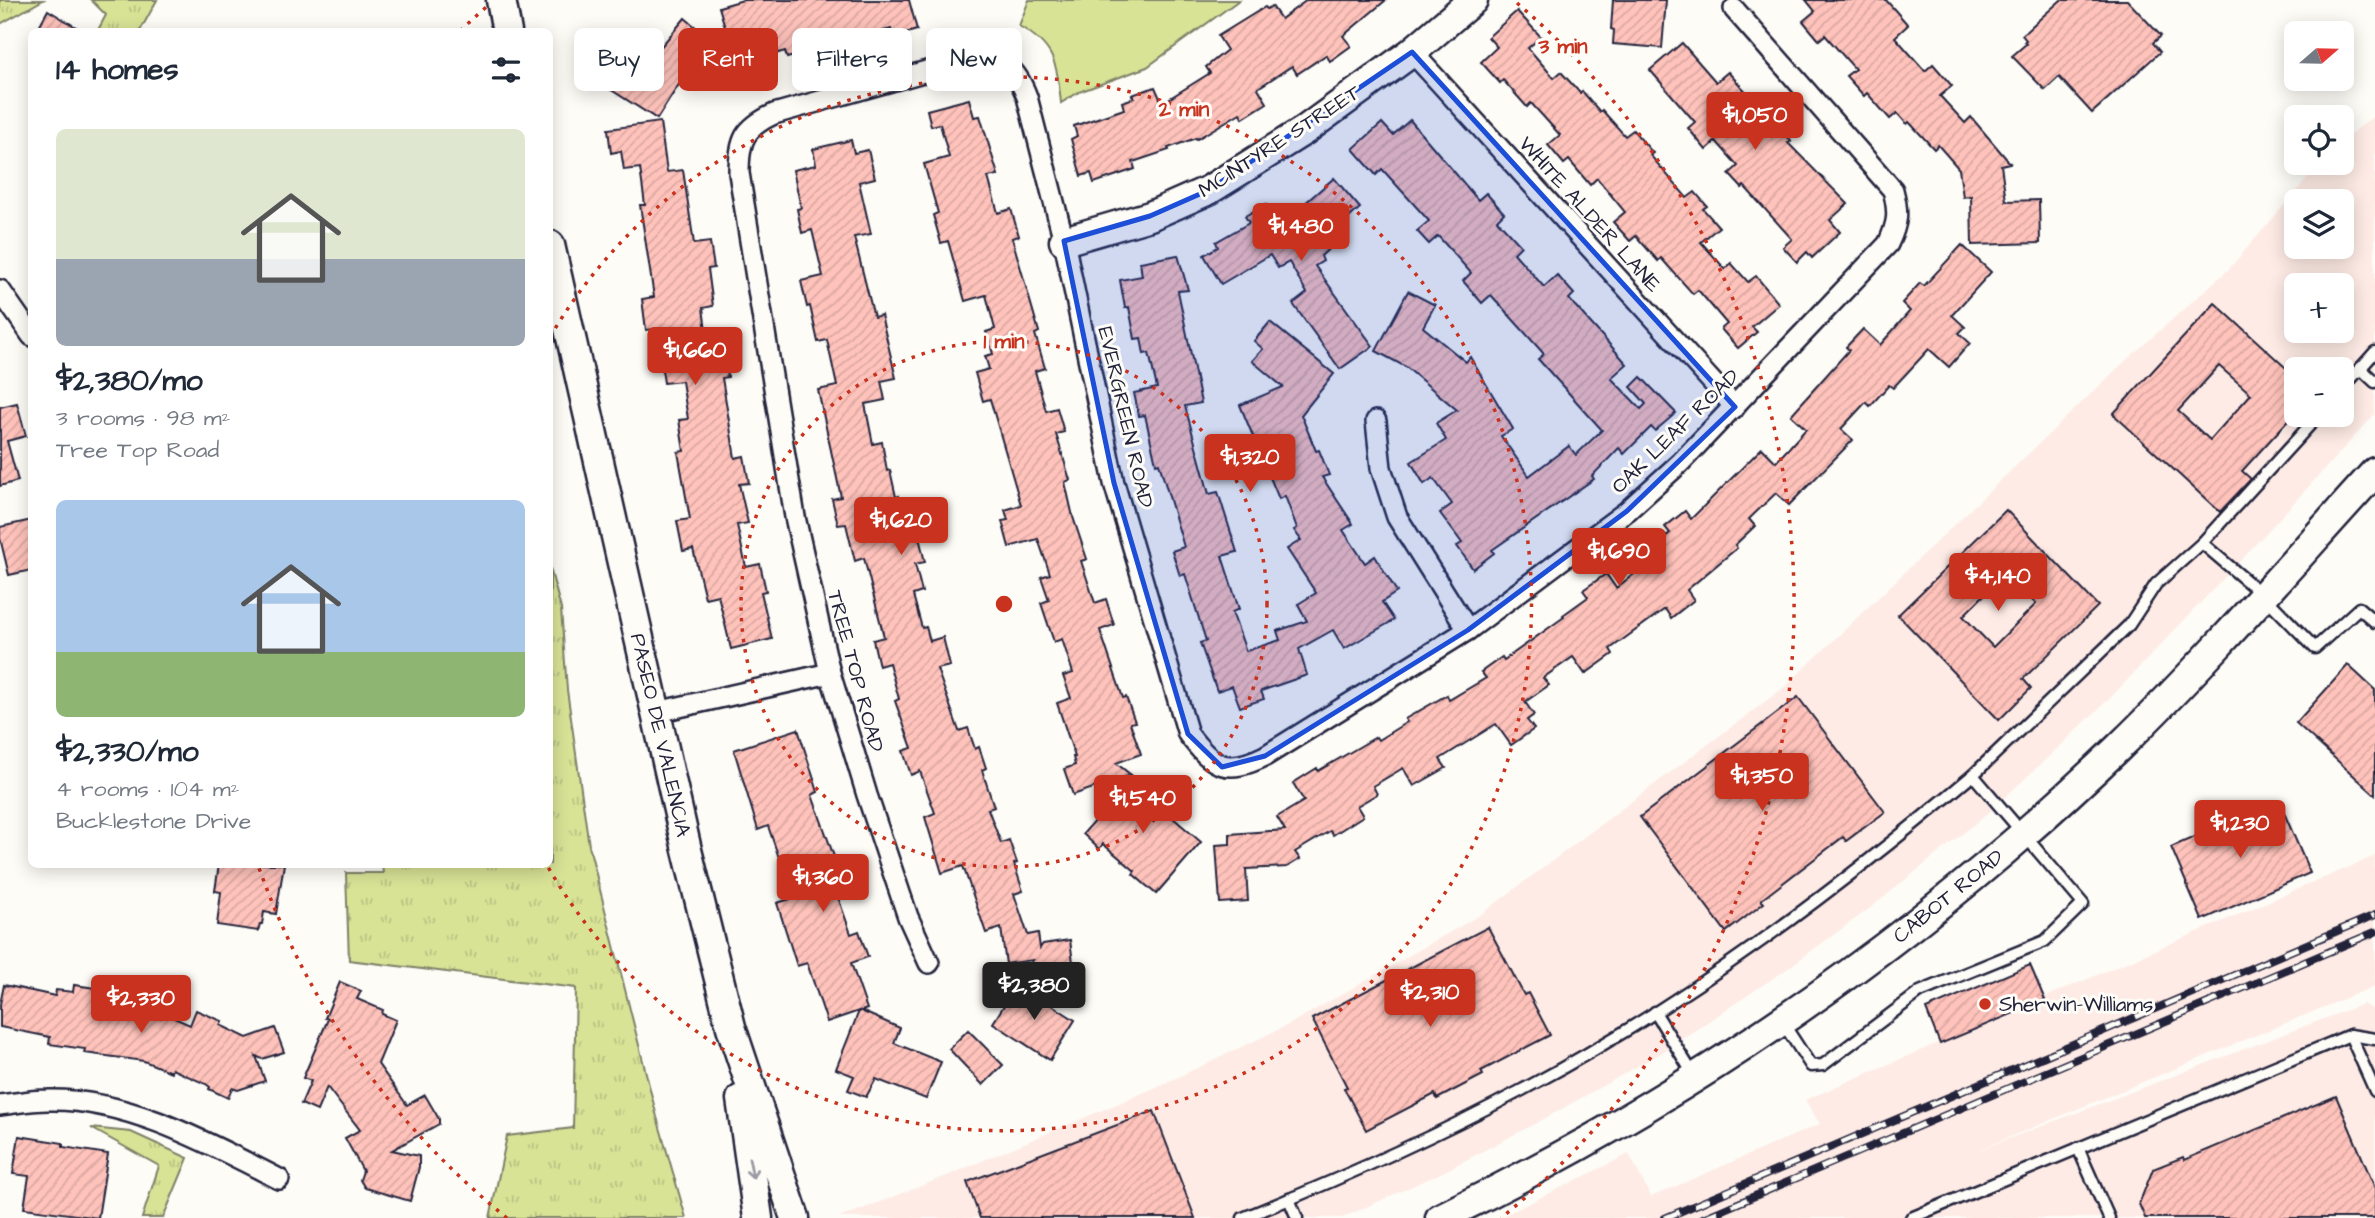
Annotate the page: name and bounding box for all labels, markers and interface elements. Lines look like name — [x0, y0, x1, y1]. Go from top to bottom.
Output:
north arrow — [2284, 21, 2354, 91]
map controls — [2284, 21, 2354, 427]
chip: Buy — [574, 28, 664, 91]
chip: Rent — [678, 28, 778, 91]
chip: Filters — [792, 28, 912, 91]
chip: New — [926, 28, 1022, 91]
text: 3 min — [1537, 32, 1588, 61]
text: 14 homes — [56, 49, 179, 91]
icon: filters — [487, 51, 525, 89]
street label: MCINTYRE STREET — [1192, 78, 1367, 205]
pin: $1,050 — [1698, 92, 1812, 152]
text: 2 min — [1158, 95, 1210, 124]
text: $1,050 — [1722, 99, 1788, 131]
button: locate — [2284, 105, 2354, 175]
street label: WHITE ALDER LANE — [1512, 130, 1668, 299]
icon: home — [228, 175, 354, 301]
button: layers — [2284, 189, 2354, 259]
pin: $1,480 — [1244, 204, 1358, 263]
text: $1,480 — [1269, 210, 1333, 242]
button: + — [2284, 273, 2354, 343]
street label: EVERGREEN ROAD — [1091, 324, 1161, 511]
text: 1 min — [983, 327, 1025, 356]
pin: $1,660 — [638, 328, 752, 387]
text: $1,660 — [663, 334, 727, 366]
button: − — [2284, 357, 2354, 427]
text: $2,380/mo — [56, 360, 203, 402]
street label: OAK LEAF ROAD — [1605, 362, 1746, 500]
text: 3 rooms · 98 m² — [56, 402, 230, 434]
text: Tree Top Road — [56, 434, 219, 466]
pin: $1,320 — [1193, 434, 1307, 494]
text: $1,320 — [1220, 441, 1280, 473]
pin: $1,620 — [844, 498, 958, 557]
text: $1,620 — [870, 504, 932, 536]
pin: $1,690 — [1562, 528, 1676, 588]
text: $1,690 — [1588, 535, 1650, 567]
icon: home — [228, 546, 354, 672]
pin: $4,140 — [1941, 554, 2055, 613]
text: $4,140 — [1965, 560, 2031, 592]
street label: TREE TOP ROAD — [820, 587, 891, 756]
centre of rings — [992, 592, 1016, 616]
street label: PASEO DE VALENCIA — [623, 631, 698, 840]
text: $2,330/mo — [56, 731, 199, 773]
pin: $1,350 — [1705, 754, 1819, 813]
text: $1,350 — [1731, 760, 1793, 792]
text: 4 rooms · 104 m² — [56, 773, 239, 805]
pin: $1,540 — [1086, 776, 1200, 835]
text: $1,540 — [1110, 782, 1176, 814]
pin: $1,230 — [2183, 800, 2297, 860]
text: Bucklestone Drive — [56, 805, 251, 837]
text: $1,230 — [2210, 807, 2270, 839]
street label: CABOT ROAD — [1887, 842, 2010, 950]
pin: $1,360 — [766, 855, 880, 914]
text: $1,360 — [793, 861, 853, 893]
pin: $2,380 — [977, 962, 1091, 1022]
text: $2,380 — [998, 969, 1070, 1001]
pin: $2,310 — [1373, 970, 1487, 1029]
pin: $2,330 — [84, 976, 198, 1035]
text: $2,310 — [1400, 976, 1460, 1008]
text: $2,330 — [107, 982, 175, 1014]
place label: Sherwin-Williams — [1999, 990, 2153, 1019]
marker: Sherwin-Williams — [1977, 996, 1993, 1012]
one-way arrow — [745, 1156, 758, 1178]

